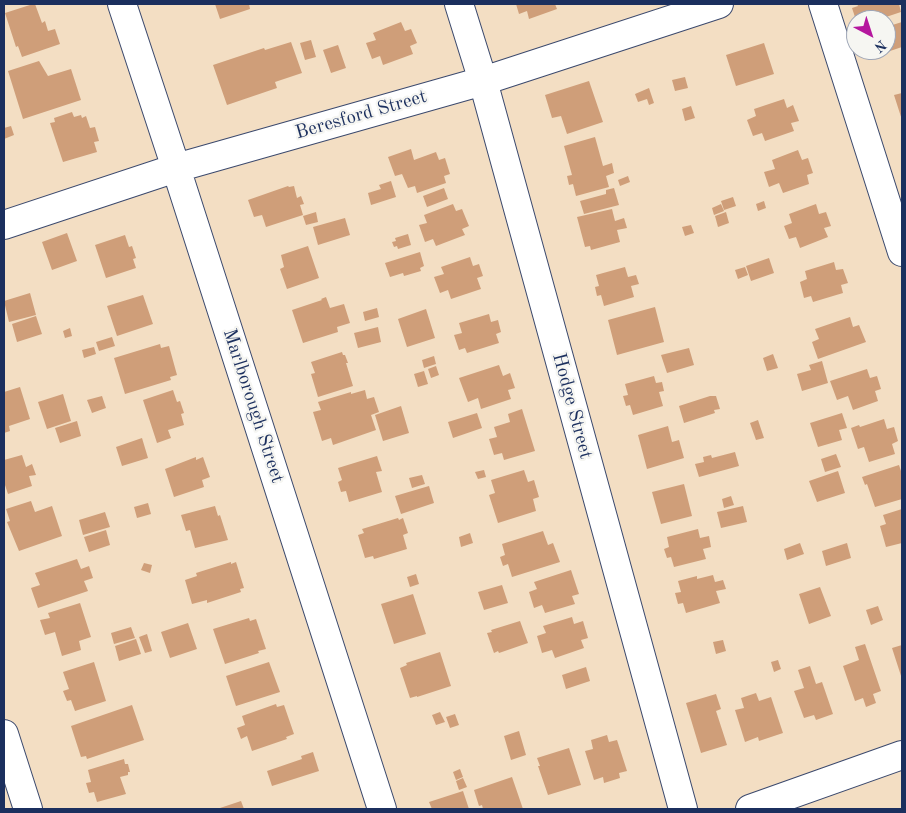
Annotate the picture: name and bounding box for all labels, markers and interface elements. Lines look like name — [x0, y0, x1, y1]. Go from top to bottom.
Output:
north arrow — [846, 10, 896, 60]
text: N — [871, 37, 889, 55]
street label: Beresford Street — [293, 85, 429, 145]
street label: Marlborough Street — [217, 326, 289, 486]
street label: Hodge Street — [547, 350, 597, 462]

